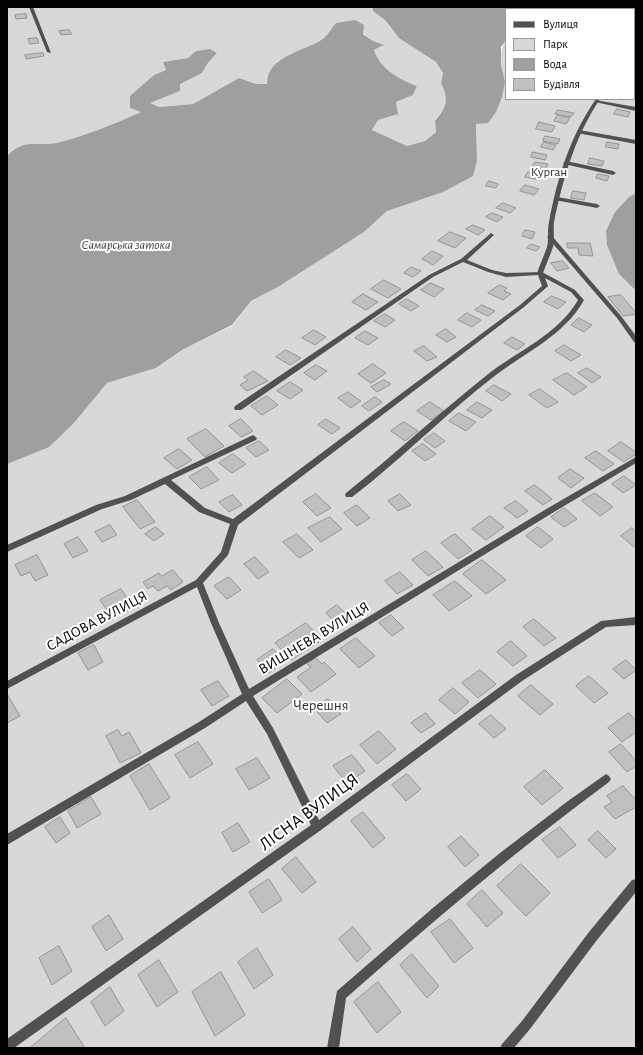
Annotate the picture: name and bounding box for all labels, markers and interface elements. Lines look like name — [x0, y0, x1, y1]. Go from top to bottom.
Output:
legend — [505, 8, 635, 100]
text: Вулиця — [543, 18, 578, 30]
text: Парк — [543, 38, 568, 50]
text: Вода — [543, 58, 567, 70]
text: Будівля — [543, 78, 580, 90]
park label: Курган — [531, 164, 567, 180]
water label: Самарська затока — [81, 237, 171, 253]
street label: САДОВА ВУЛИЦЯ — [44, 587, 150, 655]
street label: ВИШНЕВА ВУЛИЦЯ — [255, 598, 373, 678]
park label: Черешня — [293, 696, 349, 714]
street label: ЛІСНА ВУЛИЦЯ — [255, 769, 363, 855]

